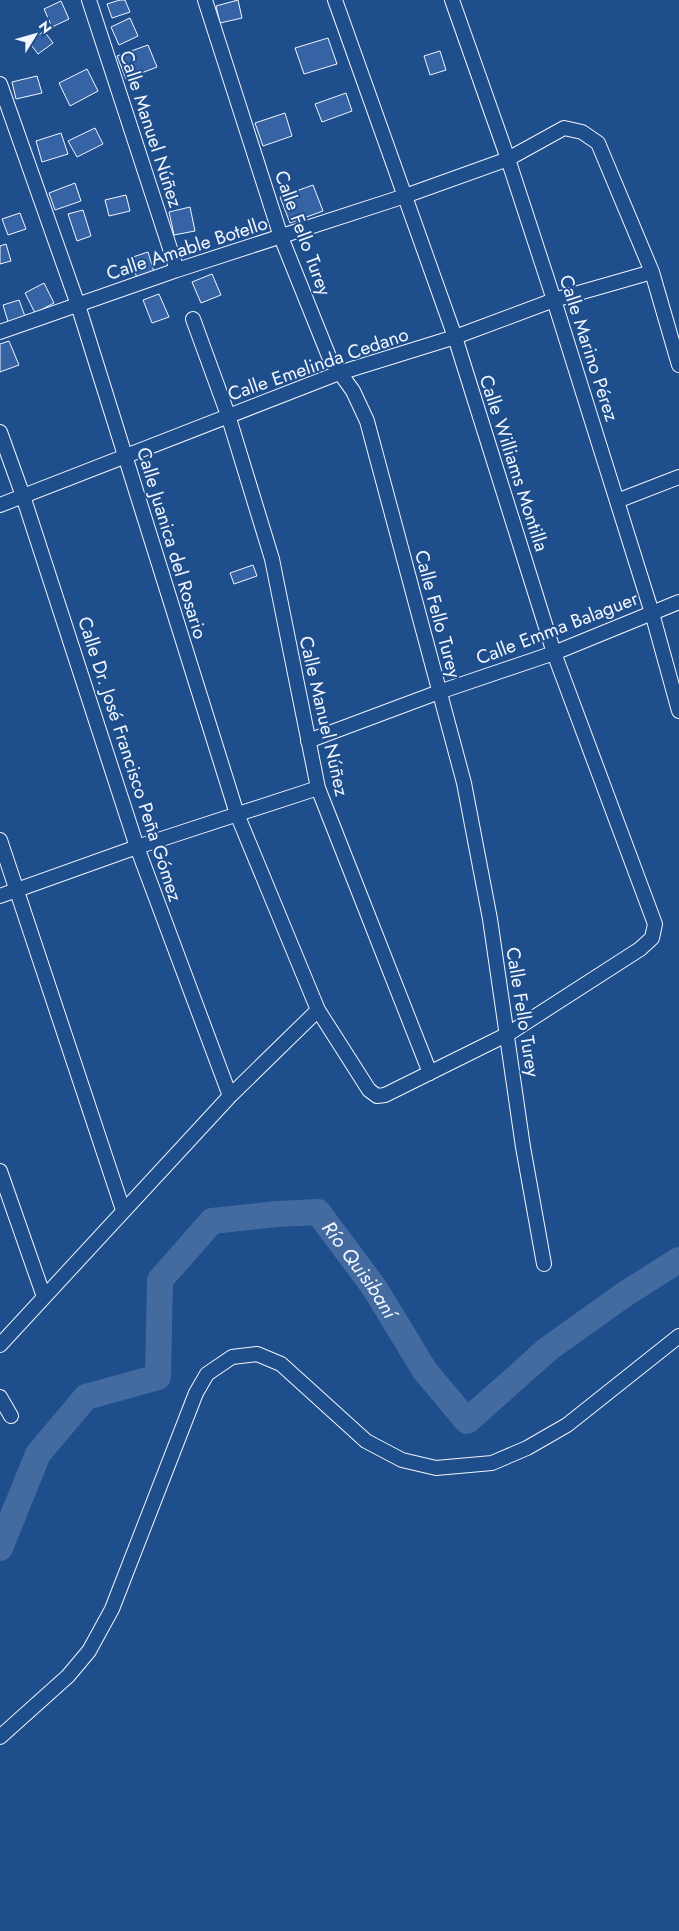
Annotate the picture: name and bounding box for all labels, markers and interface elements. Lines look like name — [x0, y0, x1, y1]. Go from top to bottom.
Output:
north arrow — [10, 10, 60, 60]
text: N — [34, 17, 57, 38]
street label: Calle Manuel Núñez — [113, 47, 189, 211]
street label: Calle Fello Turey — [268, 167, 338, 300]
street label: Calle Amable Botello — [103, 209, 271, 287]
street label: Calle Marino Pérez — [553, 271, 625, 425]
street label: Calle Emelinda Cedano — [224, 320, 412, 408]
street label: Calle Williams Montilla — [473, 371, 555, 555]
street label: Calle Juanica del Rosario — [130, 444, 214, 642]
street label: Calle Fello Turey — [408, 547, 468, 682]
street label: Calle Emma Balaguer — [472, 584, 642, 671]
street label: Calle Dr. José Francisco Peña Gómez — [71, 613, 189, 905]
street label: Calle Manuel Núñez — [292, 633, 356, 799]
street label: Calle Fello Turey — [499, 945, 547, 1080]
water label: Río Quisibaní — [315, 1215, 406, 1326]

